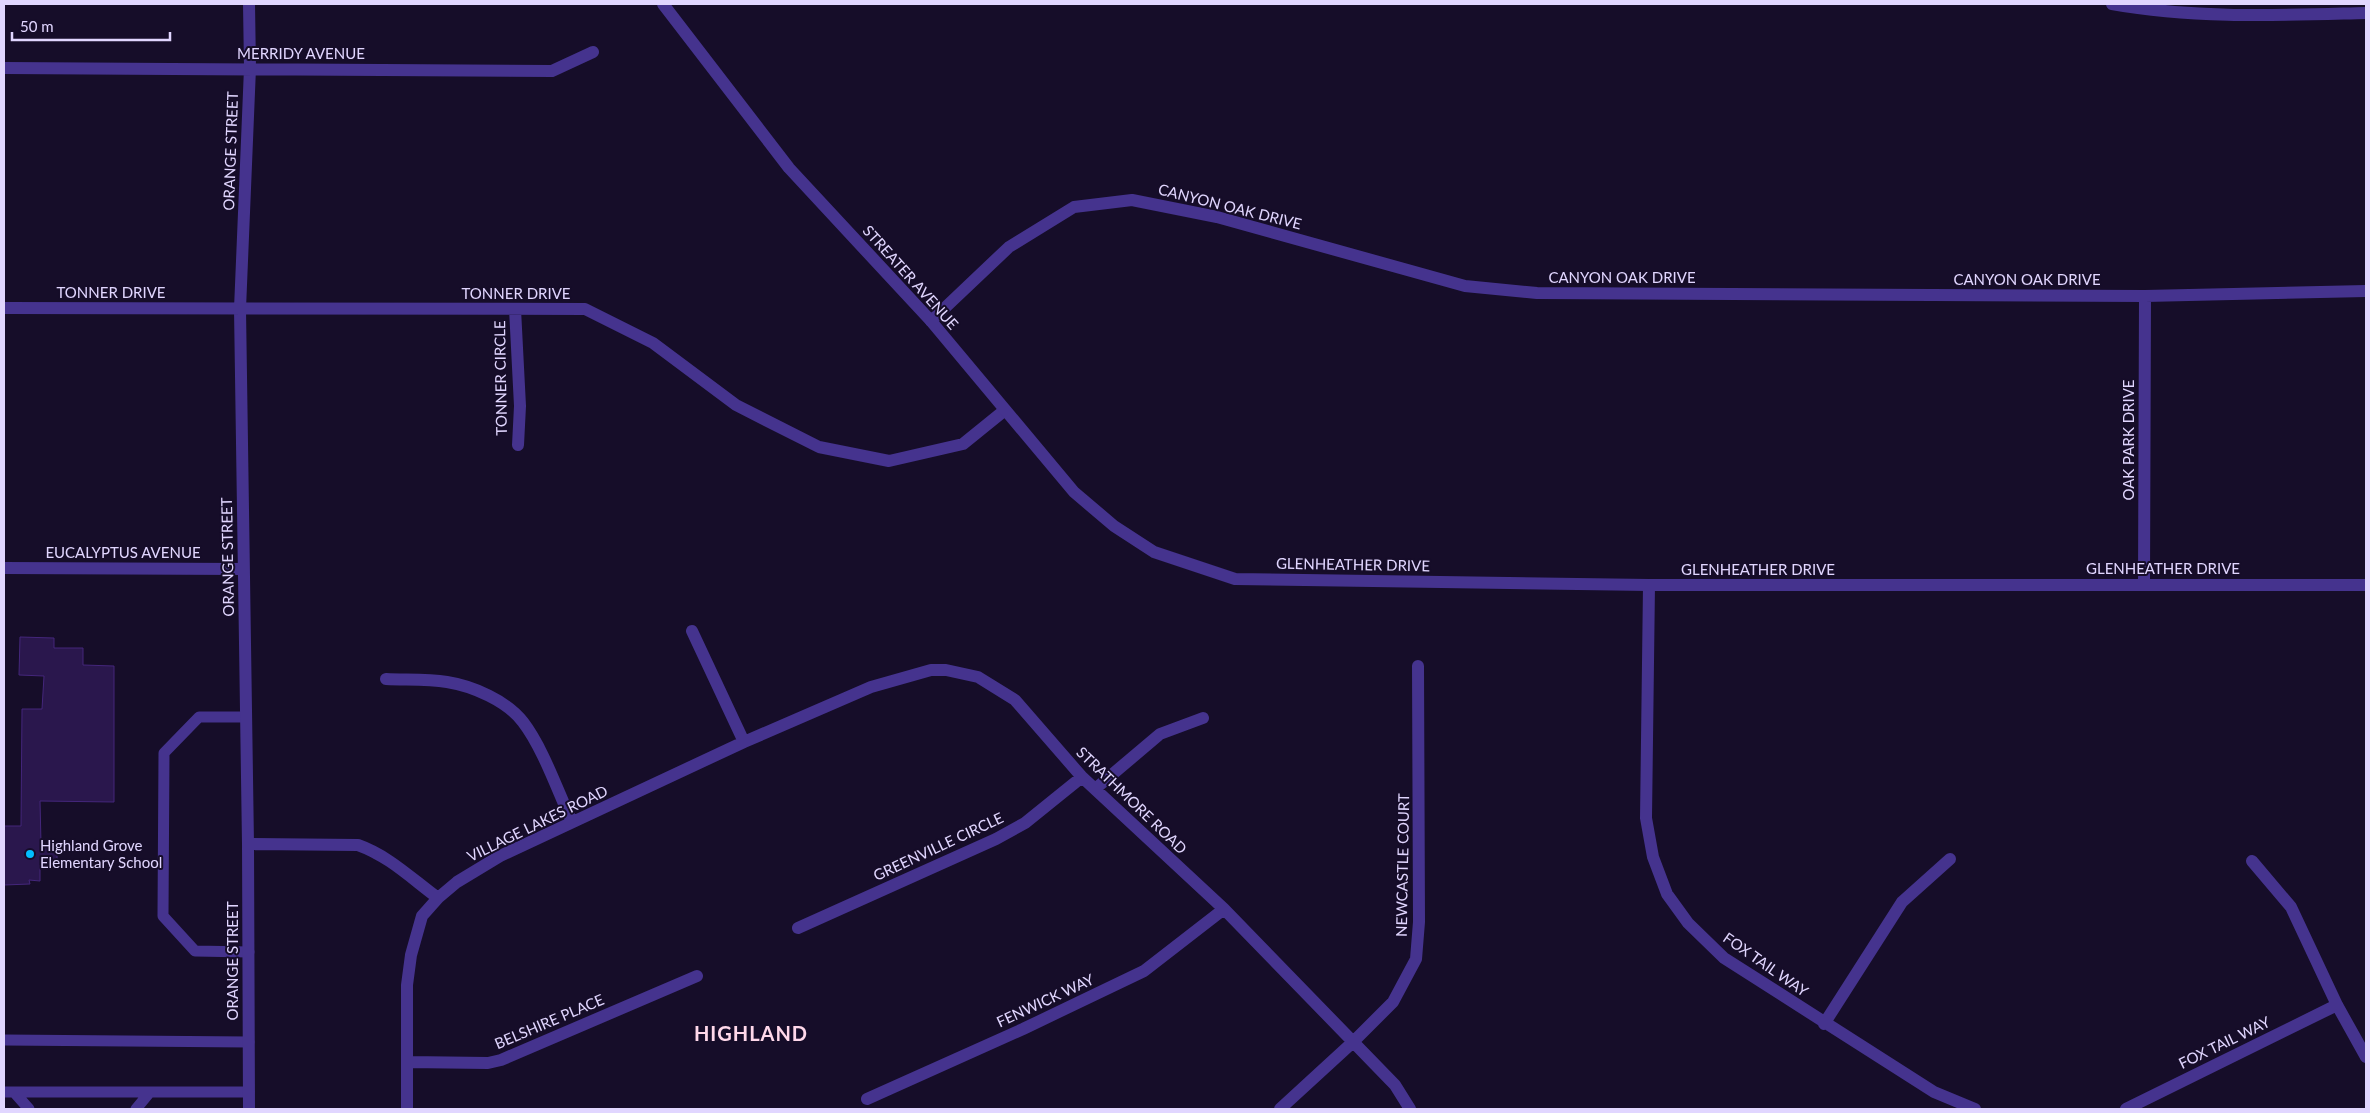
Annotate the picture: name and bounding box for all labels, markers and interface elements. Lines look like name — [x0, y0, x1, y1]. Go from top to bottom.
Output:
scale bar — [12, 10, 170, 42]
text: 50 m — [20, 17, 54, 35]
street label: MERRIDY AVENUE — [237, 44, 365, 62]
street label: ORANGE STREET — [219, 91, 241, 211]
street label: CANYON OAK DRIVE — [1156, 179, 1304, 233]
street label: STREATER AVENUE — [860, 221, 962, 333]
street label: CANYON OAK DRIVE — [1548, 268, 1696, 286]
street label: CANYON OAK DRIVE — [1953, 270, 2101, 288]
street label: TONNER DRIVE — [56, 283, 166, 301]
street label: TONNER DRIVE — [461, 284, 571, 302]
street label: TONNER CIRCLE — [490, 320, 510, 436]
street label: OAK PARK DRIVE — [2119, 379, 2137, 501]
street label: ORANGE STREET — [217, 497, 237, 617]
street label: EUCALYPTUS AVENUE — [45, 543, 201, 561]
street label: GLENHEATHER DRIVE — [1276, 554, 1430, 574]
street label: GLENHEATHER DRIVE — [2086, 559, 2240, 577]
street label: GLENHEATHER DRIVE — [1681, 560, 1835, 578]
street label: STRATHMORE ROAD — [1073, 743, 1191, 857]
street label: VILLAGE LAKES ROAD — [464, 781, 610, 865]
street label: NEWCASTLE COURT — [1392, 793, 1412, 937]
street label: GREENVILLE CIRCLE — [870, 808, 1006, 884]
place label: Highland Grove Elementary School — [40, 836, 162, 871]
marker: Highland Grove Elementary School — [24, 848, 36, 860]
street label: ORANGE STREET — [223, 901, 241, 1021]
street label: FOX TAIL WAY — [1720, 928, 1812, 1000]
street label: FENWICK WAY — [993, 969, 1097, 1030]
street label: BELSHIRE PLACE — [492, 990, 606, 1052]
street label: FOX TAIL WAY — [2175, 1012, 2273, 1072]
district label: HIGHLAND — [694, 1021, 808, 1045]

